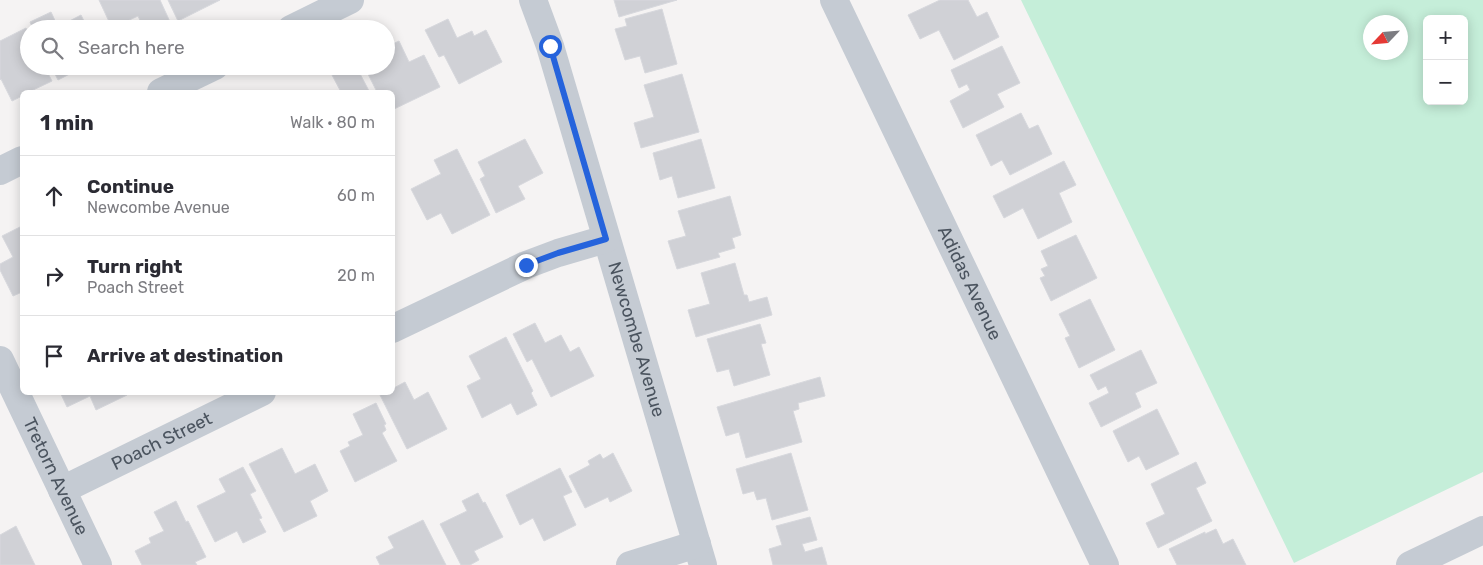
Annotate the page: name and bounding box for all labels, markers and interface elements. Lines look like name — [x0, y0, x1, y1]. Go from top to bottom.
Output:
north arrow — [1363, 15, 1408, 60]
map controls — [1423, 15, 1468, 105]
button: + — [1423, 15, 1468, 60]
search box — [20, 20, 395, 75]
icon: search — [38, 34, 66, 62]
route start — [539, 35, 562, 58]
text: Search here — [78, 36, 185, 59]
button: − — [1423, 60, 1468, 105]
text: 1 min — [40, 110, 94, 135]
text: Walk · 80 m — [290, 113, 375, 132]
text: Continue — [87, 175, 174, 198]
icon: ahead — [40, 182, 68, 210]
text: 60 m — [337, 186, 375, 205]
text: Newcombe Avenue — [87, 198, 230, 217]
street label: Adidas Avenue — [933, 222, 1007, 344]
route end — [515, 254, 538, 277]
text: Turn right — [87, 255, 182, 278]
street label: Newcombe Avenue — [603, 259, 670, 420]
icon: right — [40, 262, 68, 290]
text: 20 m — [337, 266, 375, 285]
text: Poach Street — [87, 278, 184, 297]
icon: arrive — [40, 342, 68, 370]
text: Arrive at destination — [87, 344, 283, 367]
street label: Poach Street — [108, 407, 216, 475]
street label: Tretorn Avenue — [18, 414, 93, 539]

